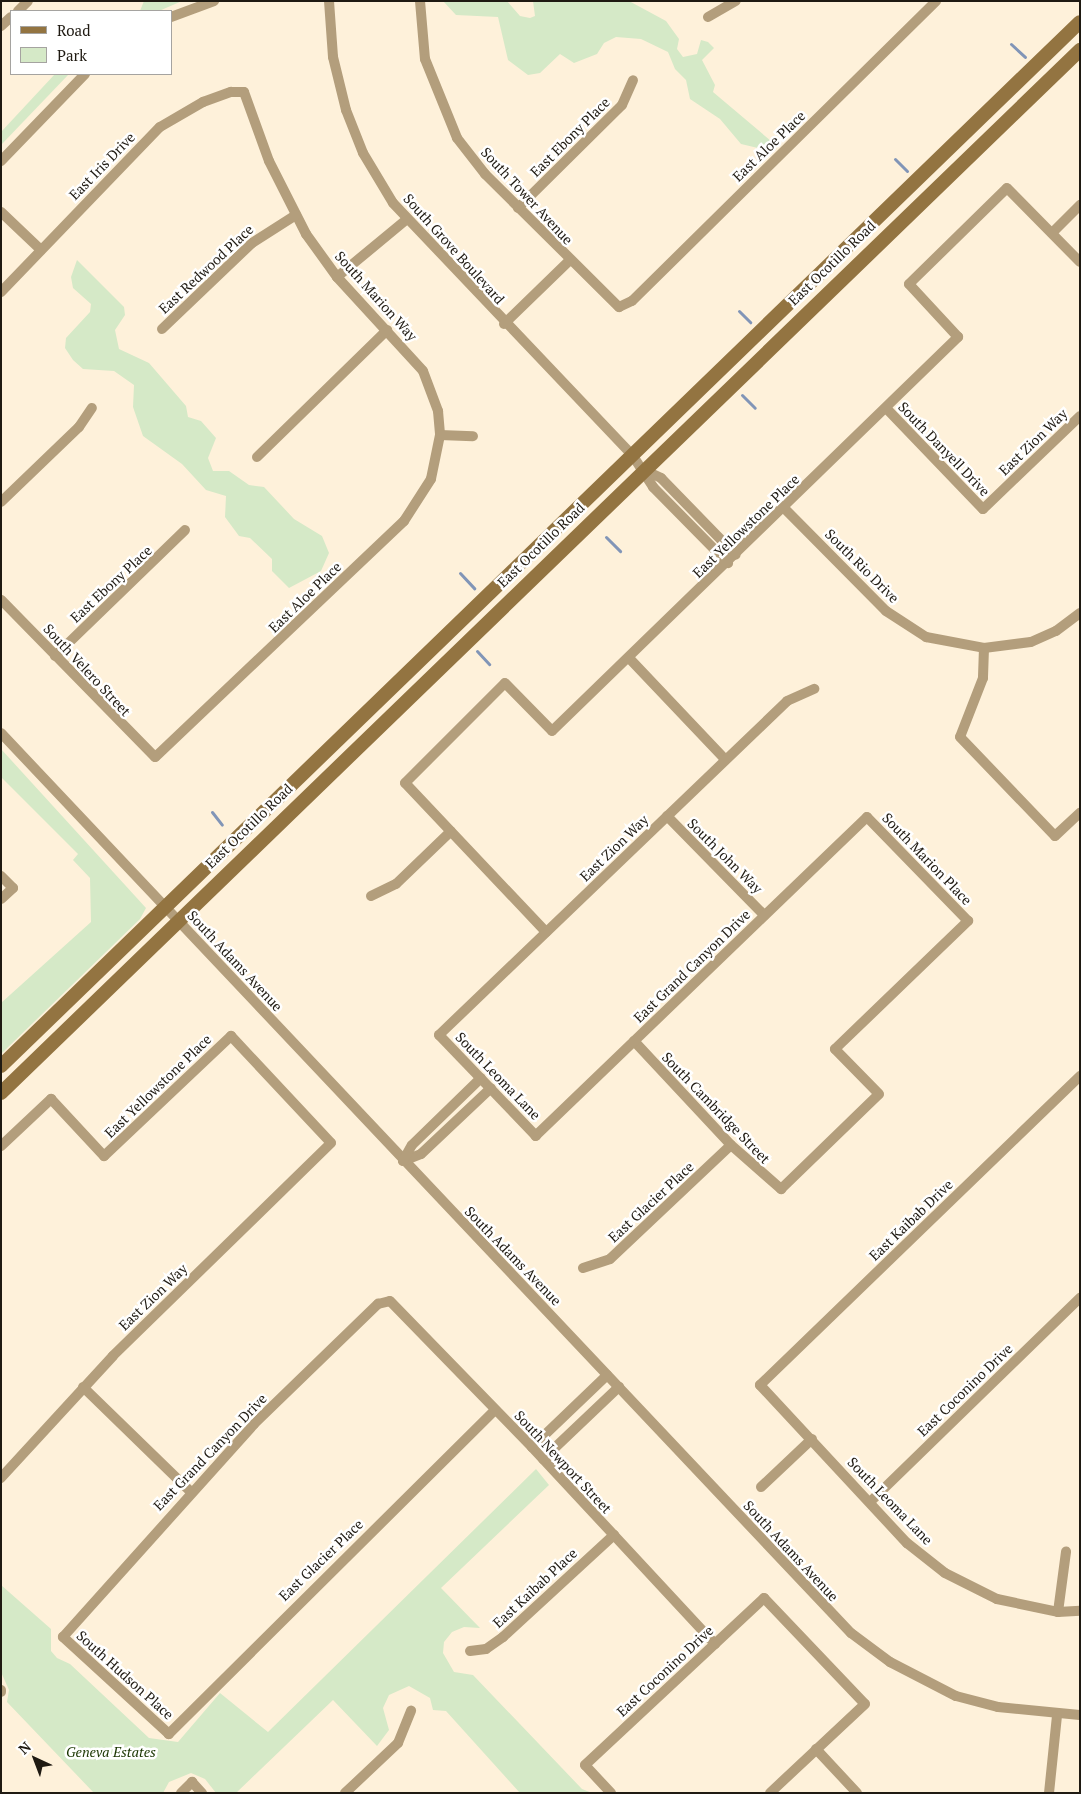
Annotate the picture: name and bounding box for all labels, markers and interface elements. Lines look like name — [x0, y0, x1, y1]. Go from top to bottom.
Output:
legend — [10, 10, 172, 75]
text: Road — [57, 20, 90, 40]
text: Park — [57, 45, 87, 65]
street label: East Ebony Place — [527, 94, 613, 180]
street label: East Aloe Place — [729, 107, 809, 185]
street label: East Iris Drive — [66, 129, 138, 203]
street label: South Tower Avenue — [478, 144, 576, 248]
street label: South Grove Boulevard — [400, 190, 508, 308]
street label: East Ocotillo Road — [785, 217, 879, 309]
street label: East Redwood Place — [155, 221, 257, 317]
street label: South Marion Way — [331, 248, 421, 344]
street label: South Danyell Drive — [895, 398, 993, 500]
street label: East Zion Way — [995, 405, 1071, 479]
street label: East Yellowstone Place — [689, 471, 803, 581]
street label: East Ocotillo Road — [494, 499, 588, 591]
street label: South Rio Drive — [821, 525, 903, 607]
street label: East Ebony Place — [67, 542, 155, 626]
street label: East Aloe Place — [265, 558, 345, 636]
street label: South Velero Street — [40, 620, 134, 720]
street label: East Ocotillo Road — [202, 780, 296, 872]
street label: South Marion Place — [879, 810, 975, 908]
street label: East Zion Way — [576, 811, 652, 885]
street label: South John Way — [684, 815, 766, 897]
street label: East Grand Canyon Drive — [630, 906, 754, 1026]
street label: South Adams Avenue — [184, 907, 286, 1015]
street label: South Leoma Lane — [452, 1029, 544, 1123]
street label: East Yellowstone Place — [101, 1031, 215, 1141]
street label: South Cambridge Street — [658, 1049, 774, 1167]
street label: East Glacier Place — [605, 1158, 697, 1246]
street label: East Kaibab Drive — [866, 1176, 956, 1264]
street label: South Adams Avenue — [461, 1203, 565, 1309]
street label: East Zion Way — [115, 1260, 191, 1334]
street label: East Coconino Drive — [914, 1340, 1016, 1440]
street label: East Grand Canyon Drive — [150, 1390, 270, 1514]
street label: South Newport Street — [511, 1407, 615, 1517]
street label: South Leoma Lane — [844, 1454, 936, 1548]
street label: South Adams Avenue — [740, 1497, 842, 1605]
street label: East Glacier Place — [275, 1516, 367, 1604]
street label: East Kaibab Place — [489, 1545, 581, 1631]
street label: East Coconino Drive — [613, 1622, 717, 1720]
street label: South Hudson Place — [73, 1627, 177, 1723]
north arrow — [10, 1734, 60, 1784]
text: N — [14, 1737, 35, 1758]
park label: Geneva Estates — [66, 1744, 156, 1760]

